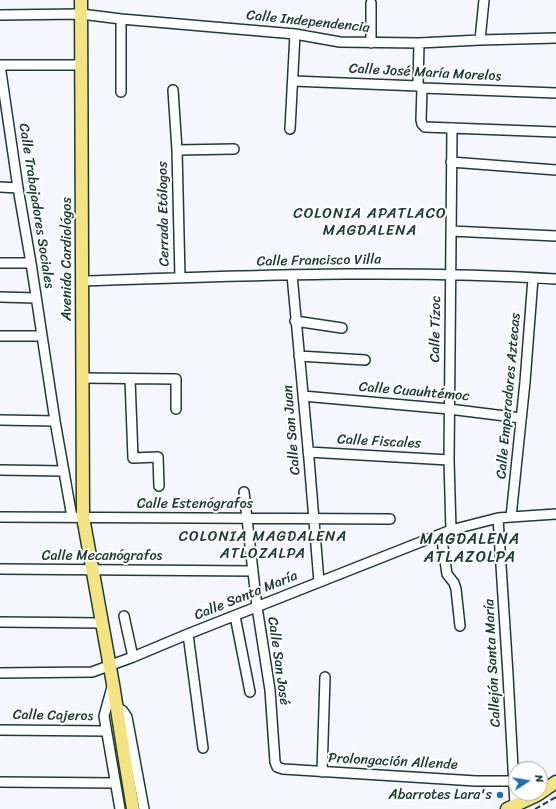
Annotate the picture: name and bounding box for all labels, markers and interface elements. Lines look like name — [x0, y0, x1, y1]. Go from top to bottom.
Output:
street label: Calle Independencia — [245, 7, 371, 37]
street label: Calle José María Morelos — [348, 61, 502, 85]
street label: Calle Trabajadores Sociales — [15, 122, 57, 290]
street label: Cerrada Etólogos — [155, 161, 173, 267]
street label: Avenida Cardiológos — [59, 197, 75, 321]
district label: COLONIA APATLACO MAGDALENA — [294, 205, 446, 240]
street label: Calle Francisco Villa — [257, 252, 381, 270]
street label: Calle Tízoc — [427, 295, 445, 363]
street label: Calle Emperadores Aztecas — [493, 312, 525, 480]
street label: Calle Cuauhtémoc — [358, 379, 470, 405]
street label: Calle San Juan — [280, 384, 304, 476]
street label: Calle Fiscales — [337, 431, 421, 453]
street label: Calle Estenógrafos — [137, 496, 253, 512]
district label: COLONIA MAGDALENA ATLOZALPA — [179, 528, 347, 563]
district label: MAGDALENA ATLAZOLPA — [420, 530, 520, 568]
street label: Calle Mecanógrafos — [42, 548, 162, 564]
street label: Calle Santa María — [192, 568, 300, 624]
street label: Callejón Santa María — [481, 598, 505, 728]
street label: Calle San José — [263, 616, 293, 706]
street label: Calle Cajeros — [13, 707, 93, 725]
street label: Prolongación Allende — [328, 750, 458, 774]
north arrow — [508, 761, 548, 801]
text: N — [529, 773, 549, 784]
place label: Abarrotes Lara's — [389, 787, 492, 803]
marker: Abarrotes Lara's — [495, 790, 505, 800]

